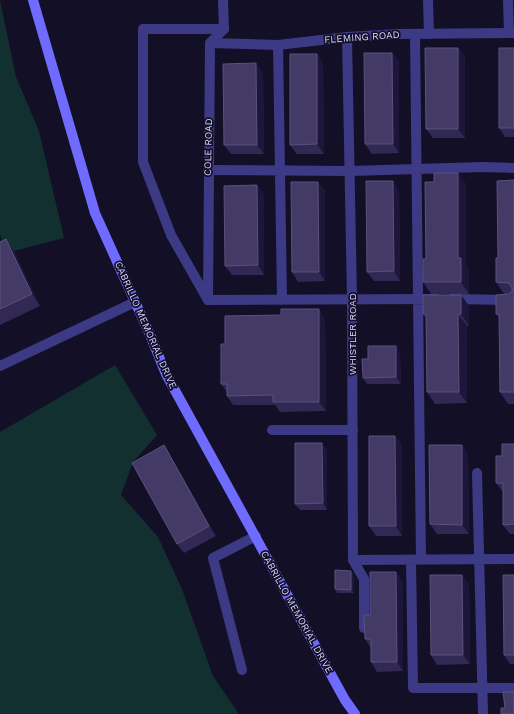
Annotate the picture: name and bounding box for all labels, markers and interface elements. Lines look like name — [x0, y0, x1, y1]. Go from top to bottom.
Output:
street label: FLEMING ROAD — [324, 29, 400, 45]
street label: COLE ROAD — [202, 118, 214, 176]
street label: CABRILLO MEMORIAL DRIVE — [113, 260, 179, 390]
street label: WHISTLER ROAD — [347, 293, 358, 375]
street label: CABRILLO MEMORIAL DRIVE — [259, 549, 335, 675]

